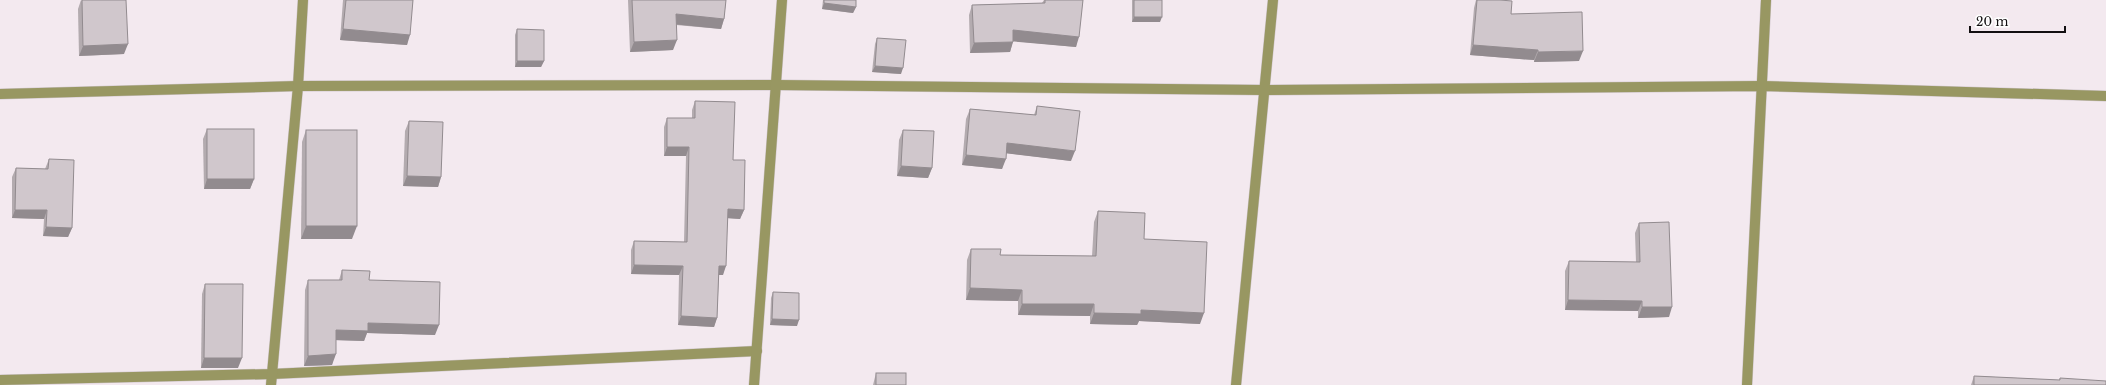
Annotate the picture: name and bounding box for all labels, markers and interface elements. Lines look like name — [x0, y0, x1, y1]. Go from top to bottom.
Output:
scale bar — [1970, 8, 2065, 34]
text: 20 m — [1976, 14, 2008, 29]

